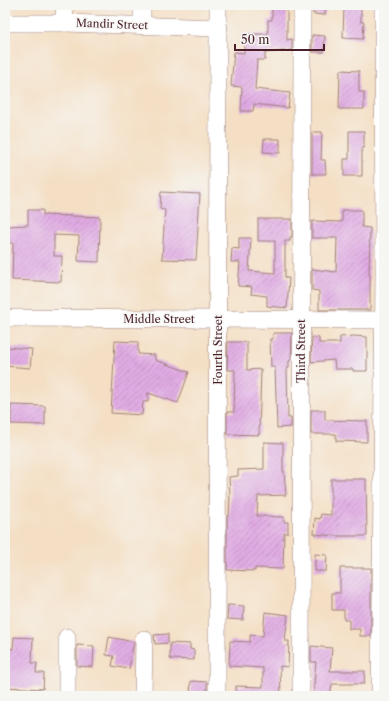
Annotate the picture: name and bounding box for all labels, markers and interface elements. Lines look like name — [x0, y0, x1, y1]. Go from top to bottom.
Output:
street label: Mandir Street — [76, 16, 148, 32]
scale bar — [235, 26, 324, 52]
text: 50 m — [241, 32, 270, 47]
street label: Middle Street — [123, 312, 195, 326]
street label: Fourth Street — [211, 315, 225, 385]
street label: Third Street — [294, 319, 308, 383]

